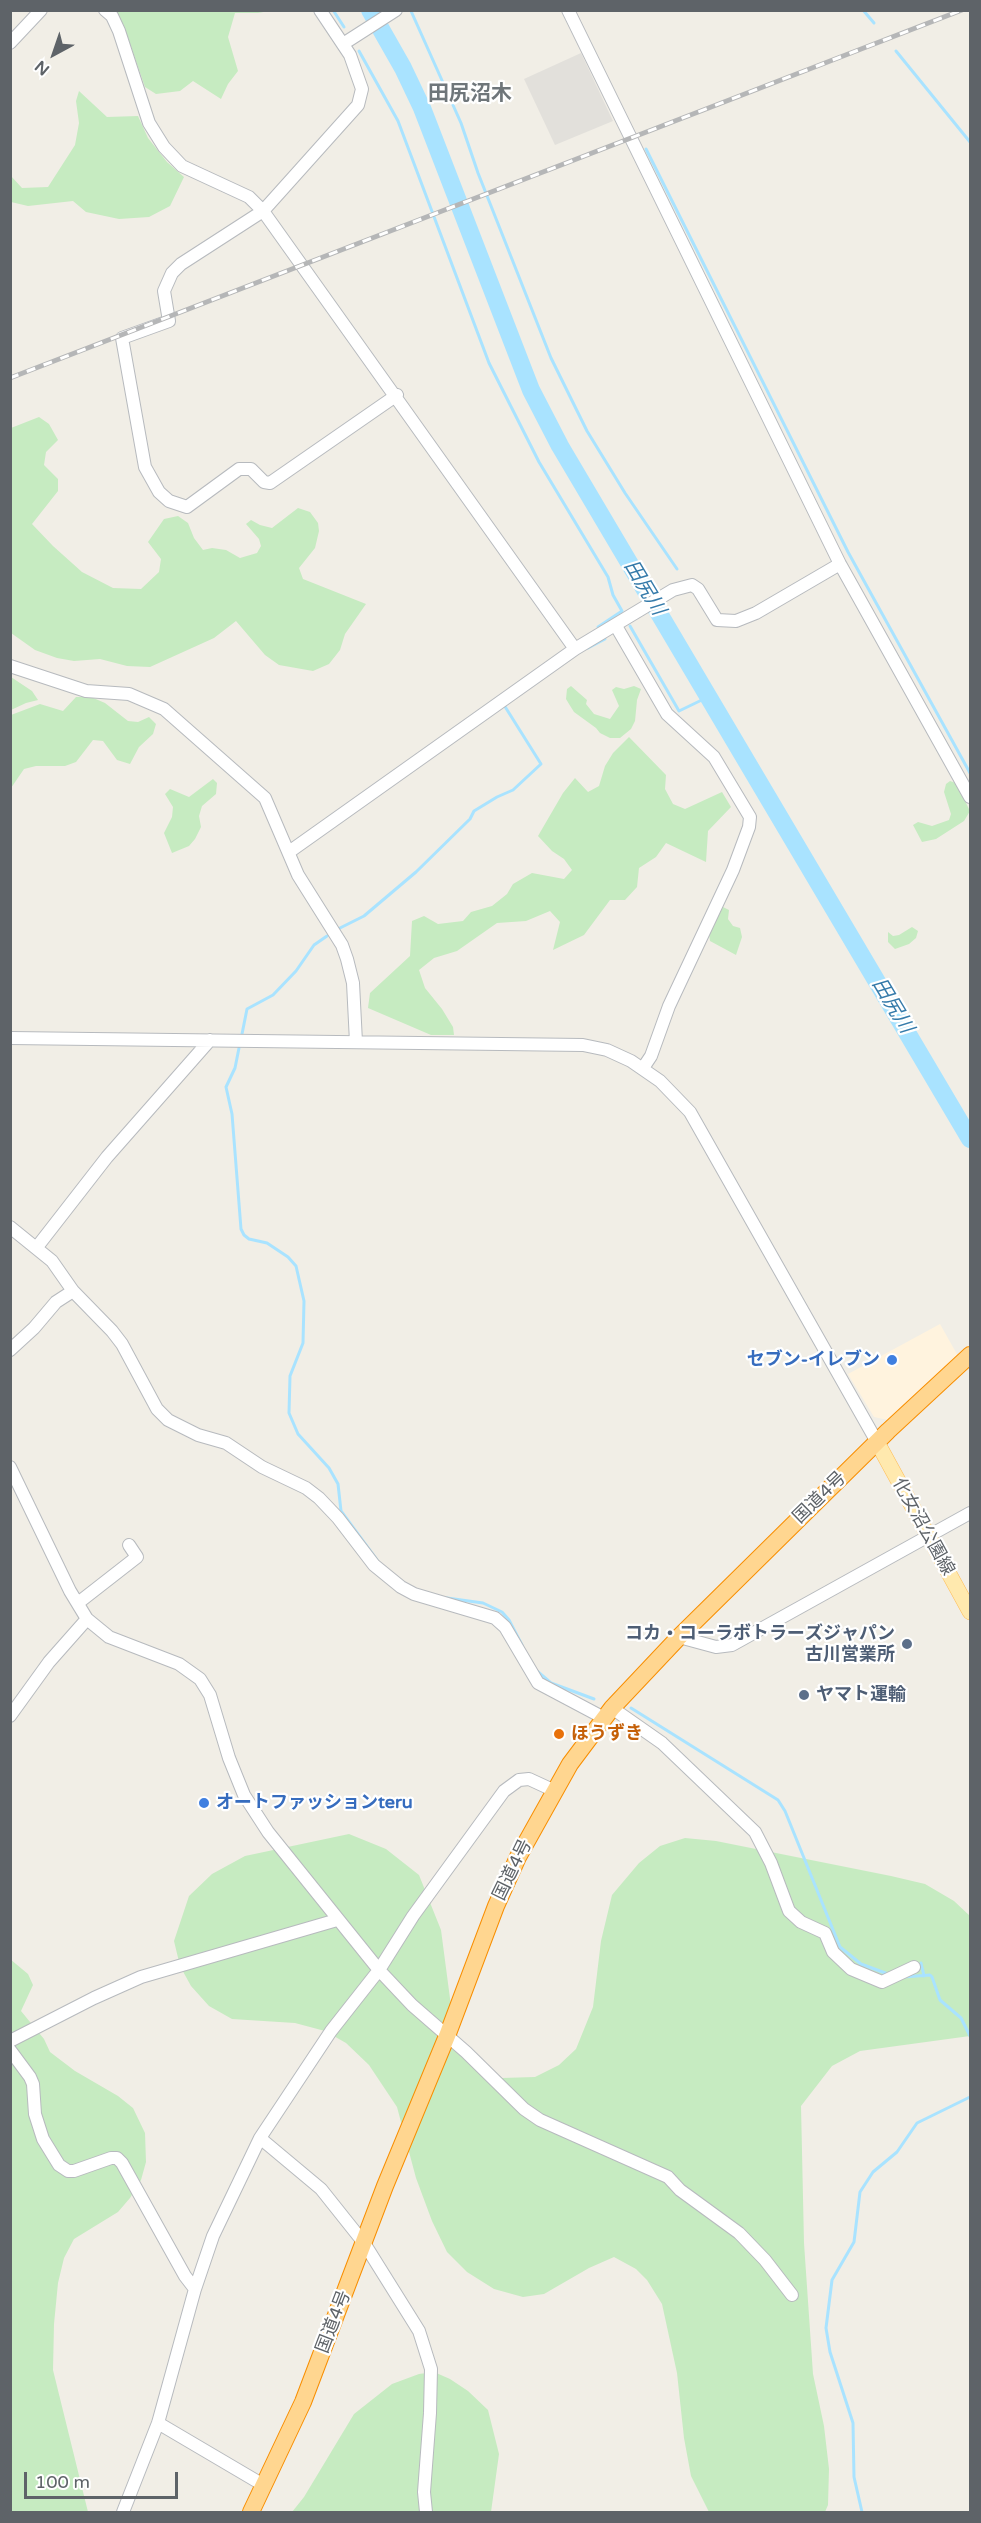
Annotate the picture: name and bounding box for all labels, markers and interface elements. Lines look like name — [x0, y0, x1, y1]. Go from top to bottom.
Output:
north arrow — [24, 24, 84, 84]
text: N — [31, 56, 54, 80]
district label: 田尻沼木 — [428, 81, 512, 107]
water label: 田尻川 — [618, 556, 670, 620]
water label: 田尻川 — [866, 974, 918, 1038]
place label: セブン-イレブン — [747, 1349, 880, 1371]
marker: セブン-イレブン — [885, 1353, 899, 1367]
street label: 国道4号 — [789, 1468, 851, 1528]
street label: 化女沼公園線 — [887, 1475, 959, 1579]
place label: コカ・コーラボトラーズジャパン 古川営業所 — [625, 1623, 895, 1666]
marker: コカ・コーラボトラーズジャパン 古川営業所 — [900, 1637, 914, 1651]
place label: ヤマト運輸 — [816, 1684, 906, 1706]
marker: ヤマト運輸 — [797, 1688, 811, 1702]
place label: ほうずき — [571, 1723, 643, 1745]
marker: ほうずき — [552, 1727, 566, 1741]
place label: オートファッションteru — [216, 1792, 413, 1814]
marker: オートファッションteru — [197, 1796, 211, 1810]
street label: 国道4号 — [489, 1836, 537, 1904]
street label: 国道4号 — [312, 2288, 356, 2356]
scale bar — [27, 2460, 182, 2498]
text: 100 m — [35, 2471, 90, 2493]

